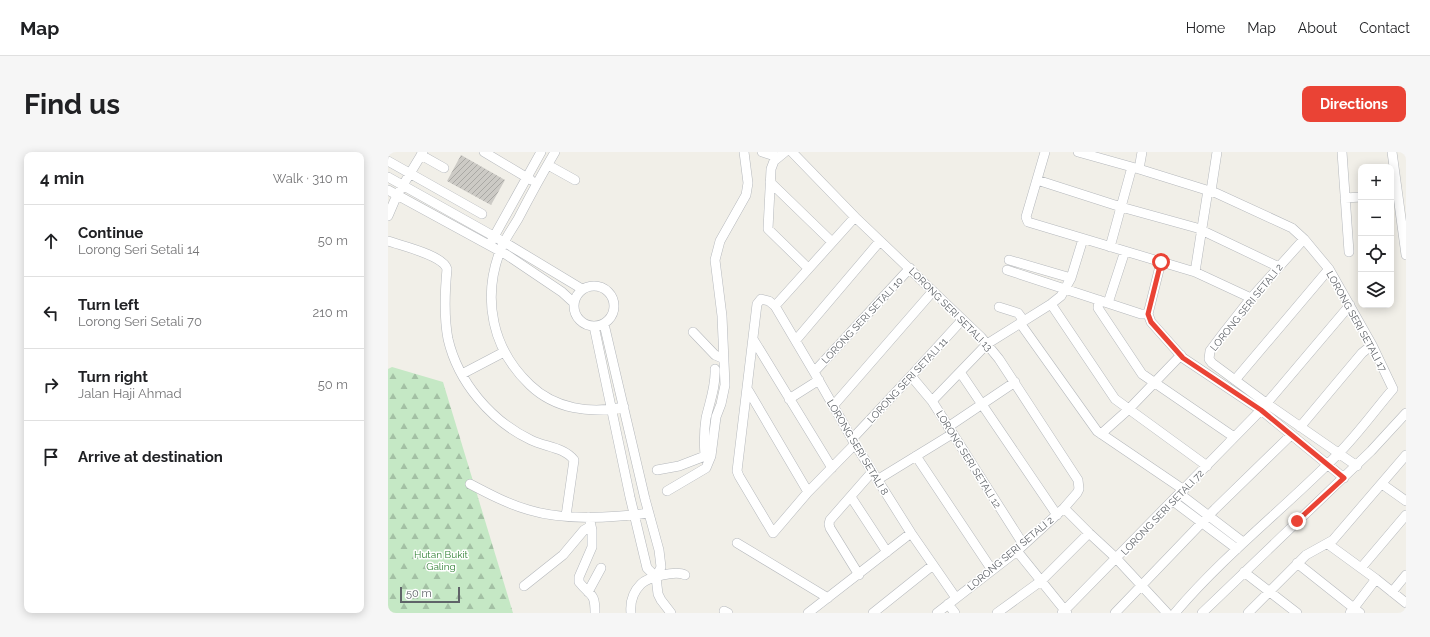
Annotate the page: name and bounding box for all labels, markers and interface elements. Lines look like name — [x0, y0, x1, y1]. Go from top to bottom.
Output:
text: Map — [20, 17, 59, 39]
text: Home — [1186, 20, 1225, 36]
text: Map — [1247, 20, 1276, 36]
text: About — [1298, 20, 1337, 36]
text: Contact — [1359, 20, 1410, 36]
button: Directions — [1302, 86, 1406, 122]
text: Find us — [24, 88, 120, 121]
map controls — [1358, 164, 1394, 308]
button: + — [1358, 164, 1394, 200]
text: 4 min — [40, 168, 84, 188]
text: Walk · 310 m — [273, 171, 348, 186]
button: − — [1358, 200, 1394, 236]
text: Continue — [78, 224, 143, 242]
icon: ahead — [40, 230, 62, 252]
text: 50 m — [318, 233, 348, 248]
button: locate — [1358, 236, 1394, 272]
text: Lorong Seri Setali 14 — [78, 242, 200, 257]
route start — [1152, 253, 1170, 271]
street label: LORONG SERI SETALI 2 — [1208, 262, 1285, 353]
street label: LORONG SERI SETALI 13 — [907, 265, 995, 353]
street label: LORONG SERI SETALI 17 — [1324, 269, 1389, 374]
button: layers — [1358, 272, 1394, 308]
street label: LORONG SERI SETALI 10 — [820, 275, 905, 366]
text: Turn left — [78, 296, 139, 314]
icon: left — [40, 302, 62, 324]
text: 210 m — [312, 305, 348, 320]
text: Lorong Seri Setali 70 — [78, 314, 202, 329]
street label: LORONG SERI SETALI 11 — [865, 335, 950, 425]
text: Turn right — [78, 368, 148, 386]
icon: right — [40, 374, 62, 396]
text: 50 m — [318, 377, 348, 392]
text: Jalan Haji Ahmad — [78, 386, 182, 401]
street label: LORONG SERI SETALI 8 — [825, 398, 890, 497]
street label: LORONG SERI SETALI 12 — [934, 408, 1003, 510]
icon: arrive — [40, 446, 62, 468]
text: Arrive at destination — [78, 448, 223, 466]
street label: LORONG SERI SETALI 72 — [1119, 468, 1206, 557]
route end — [1288, 512, 1306, 530]
street label: LORONG SERI SETALI 2 — [965, 514, 1055, 593]
park label: Hutan Bukit Galing — [414, 549, 469, 572]
scale bar — [400, 585, 460, 604]
text: 50 m — [406, 587, 432, 600]

